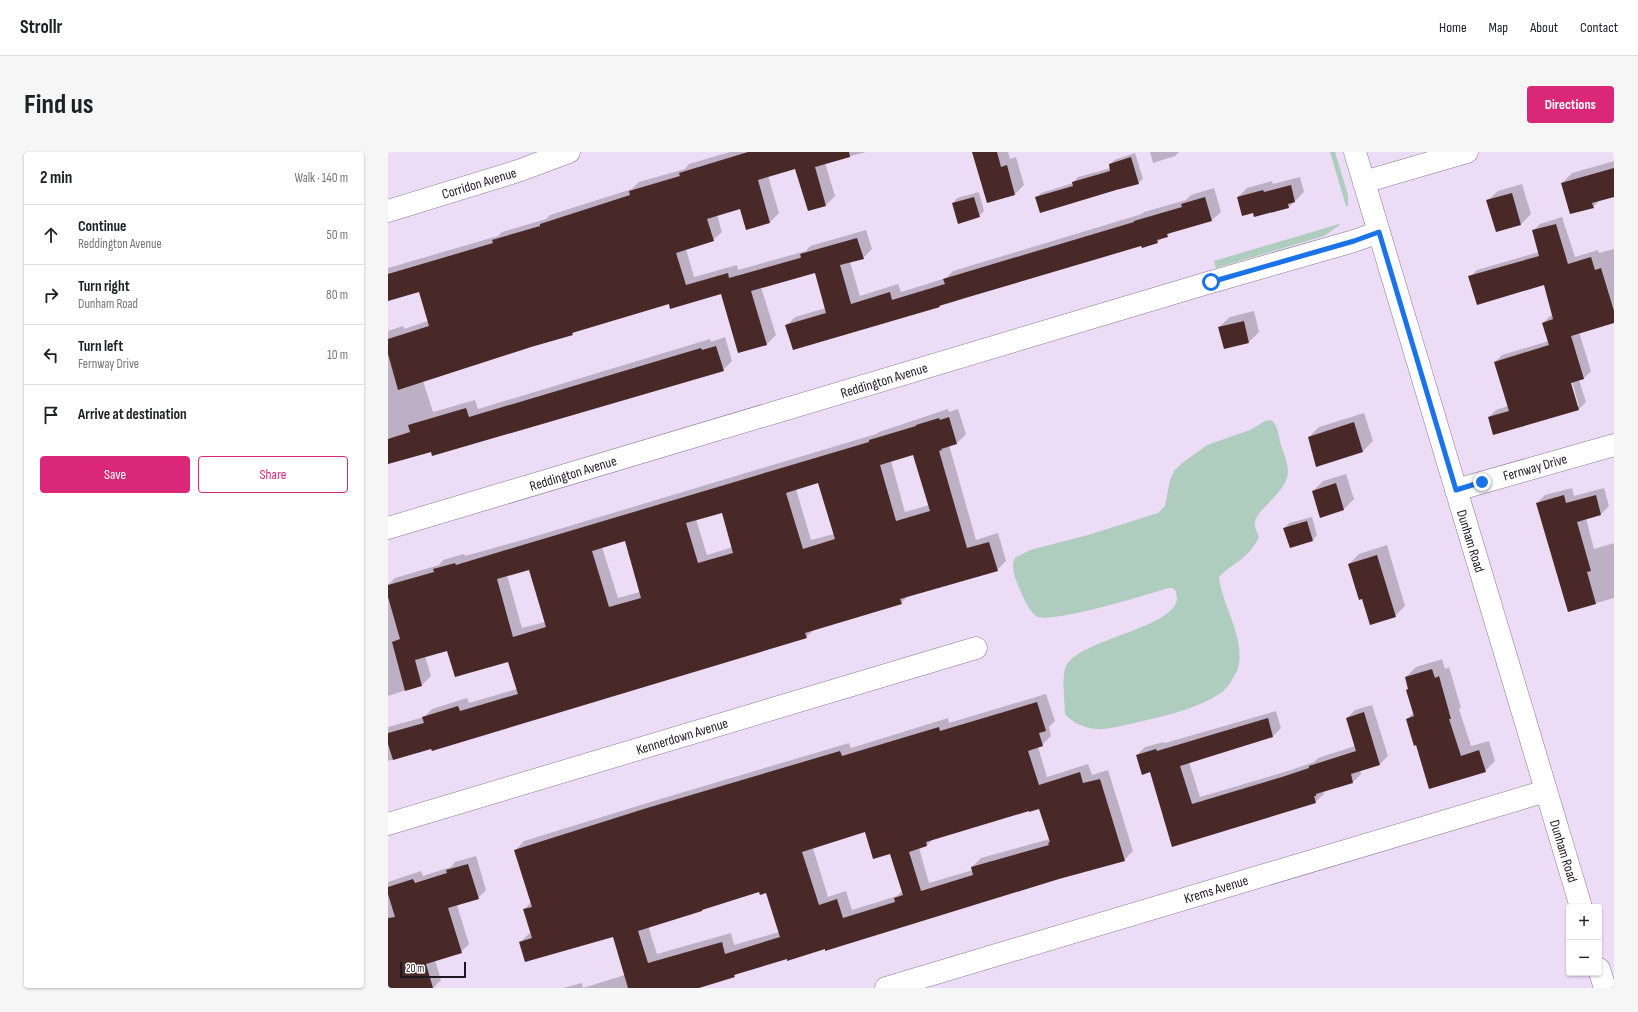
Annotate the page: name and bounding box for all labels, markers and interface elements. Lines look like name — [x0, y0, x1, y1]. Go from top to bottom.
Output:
text: Strollr — [20, 16, 62, 39]
text: Home — [1439, 19, 1467, 36]
text: Map — [1489, 19, 1508, 36]
text: About — [1530, 19, 1558, 36]
text: Contact — [1580, 19, 1618, 36]
button: Directions — [1527, 86, 1614, 123]
text: Find us — [24, 88, 93, 121]
street label: Corridon Avenue — [440, 164, 519, 203]
text: 2 min — [40, 168, 72, 188]
text: Walk · 140 m — [295, 170, 348, 186]
text: Continue — [78, 217, 127, 236]
icon: ahead — [40, 224, 62, 246]
text: 50 m — [327, 227, 348, 243]
text: Reddington Avenue — [78, 236, 162, 252]
route start — [1202, 273, 1220, 291]
text: Turn right — [78, 277, 130, 296]
icon: right — [40, 284, 62, 306]
text: 80 m — [326, 287, 348, 303]
text: Dunham Road — [78, 296, 138, 312]
text: Turn left — [78, 337, 123, 356]
icon: left — [40, 344, 62, 366]
text: 10 m — [327, 347, 348, 363]
text: Fernway Drive — [78, 356, 139, 372]
street label: Reddington Avenue — [839, 359, 930, 402]
icon: arrive — [40, 404, 62, 426]
text: Arrive at destination — [78, 405, 187, 424]
street label: Fernway Drive — [1501, 450, 1569, 485]
street label: Reddington Avenue — [528, 452, 619, 495]
button: Save — [40, 456, 190, 493]
button: Share — [198, 456, 348, 493]
route end — [1473, 473, 1491, 491]
street label: Dunham Road — [1453, 508, 1488, 575]
street label: Kennerdown Avenue — [634, 714, 730, 758]
street label: Dunham Road — [1546, 818, 1581, 885]
street label: Krems Avenue — [1182, 872, 1250, 907]
map controls — [1566, 904, 1602, 976]
button: + — [1566, 904, 1602, 940]
button: − — [1566, 940, 1602, 976]
scale bar — [400, 960, 466, 979]
text: 20 m — [406, 962, 424, 975]

